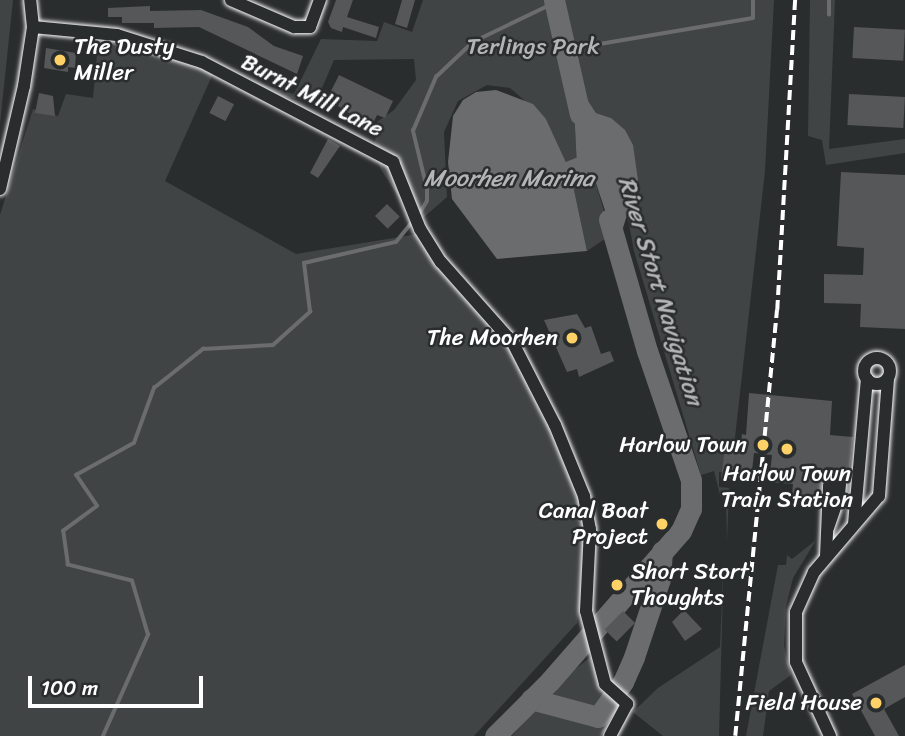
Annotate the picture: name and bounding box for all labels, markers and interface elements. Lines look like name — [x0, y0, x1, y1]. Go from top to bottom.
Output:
place label: The Dusty Miller — [74, 33, 175, 87]
park label: Terlings Park — [467, 33, 599, 61]
street label: Burnt Mill Lane — [237, 49, 387, 143]
marker: The Dusty Miller — [52, 52, 68, 68]
water label: Moorhen Marina — [424, 165, 594, 193]
water label: River Stort Navigation — [612, 174, 708, 408]
place label: The Moorhen — [428, 324, 558, 352]
marker: The Moorhen — [564, 330, 580, 346]
place label: Harlow Town — [619, 431, 747, 459]
marker: Harlow Town — [753, 435, 773, 455]
marker: Harlow Town Train Station — [779, 441, 795, 457]
place label: Harlow Town Train Station — [721, 460, 853, 514]
place label: Canal Boat Project — [538, 497, 648, 551]
marker: Canal Boat Project — [654, 516, 670, 532]
place label: Short Stort Thoughts — [631, 558, 749, 612]
marker: Short Stort Thoughts — [609, 577, 625, 593]
scale bar — [32, 662, 206, 706]
text: 100 m — [41, 669, 98, 707]
place label: Field House — [745, 689, 862, 717]
marker: Field House — [868, 695, 884, 711]

